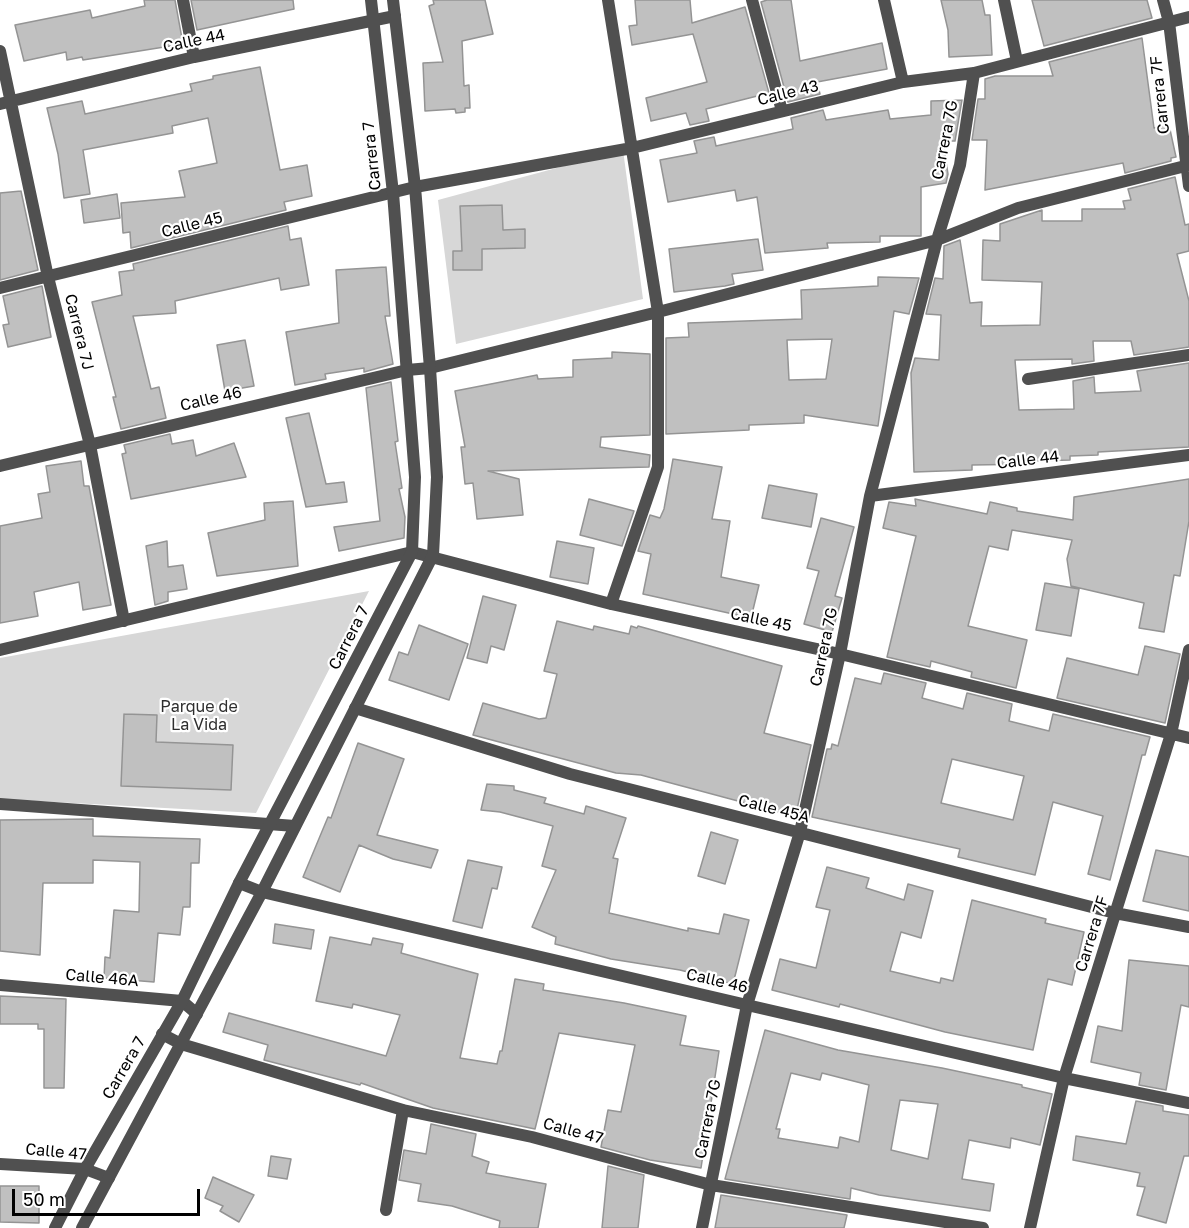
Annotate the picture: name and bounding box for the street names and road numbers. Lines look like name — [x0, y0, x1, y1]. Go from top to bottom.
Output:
street label: Calle 44 — [161, 25, 227, 57]
street label: Carrera 7F — [1146, 55, 1174, 135]
street label: Calle 43 — [755, 76, 821, 110]
street label: Carrera 7G — [928, 99, 962, 181]
street label: Carrera 7 — [359, 121, 385, 191]
street label: Calle 45 — [159, 208, 225, 242]
street label: Carrera 7J — [60, 292, 98, 372]
street label: Calle 46 — [178, 383, 244, 415]
street label: Calle 44 — [996, 447, 1060, 473]
street label: Carrera 7 — [325, 603, 373, 673]
street label: Calle 45 — [729, 604, 793, 636]
street label: Carrera 7G — [806, 606, 842, 688]
street label: Calle 45A — [736, 791, 812, 827]
street label: Carrera 7F — [1071, 894, 1113, 974]
street label: Calle 46A — [65, 965, 139, 991]
street label: Calle 46 — [684, 965, 750, 997]
street label: Carrera 7 — [98, 1033, 150, 1103]
street label: Carrera 7G — [691, 1078, 725, 1160]
street label: Calle 47 — [541, 1114, 605, 1148]
street label: Calle 47 — [25, 1140, 87, 1164]

